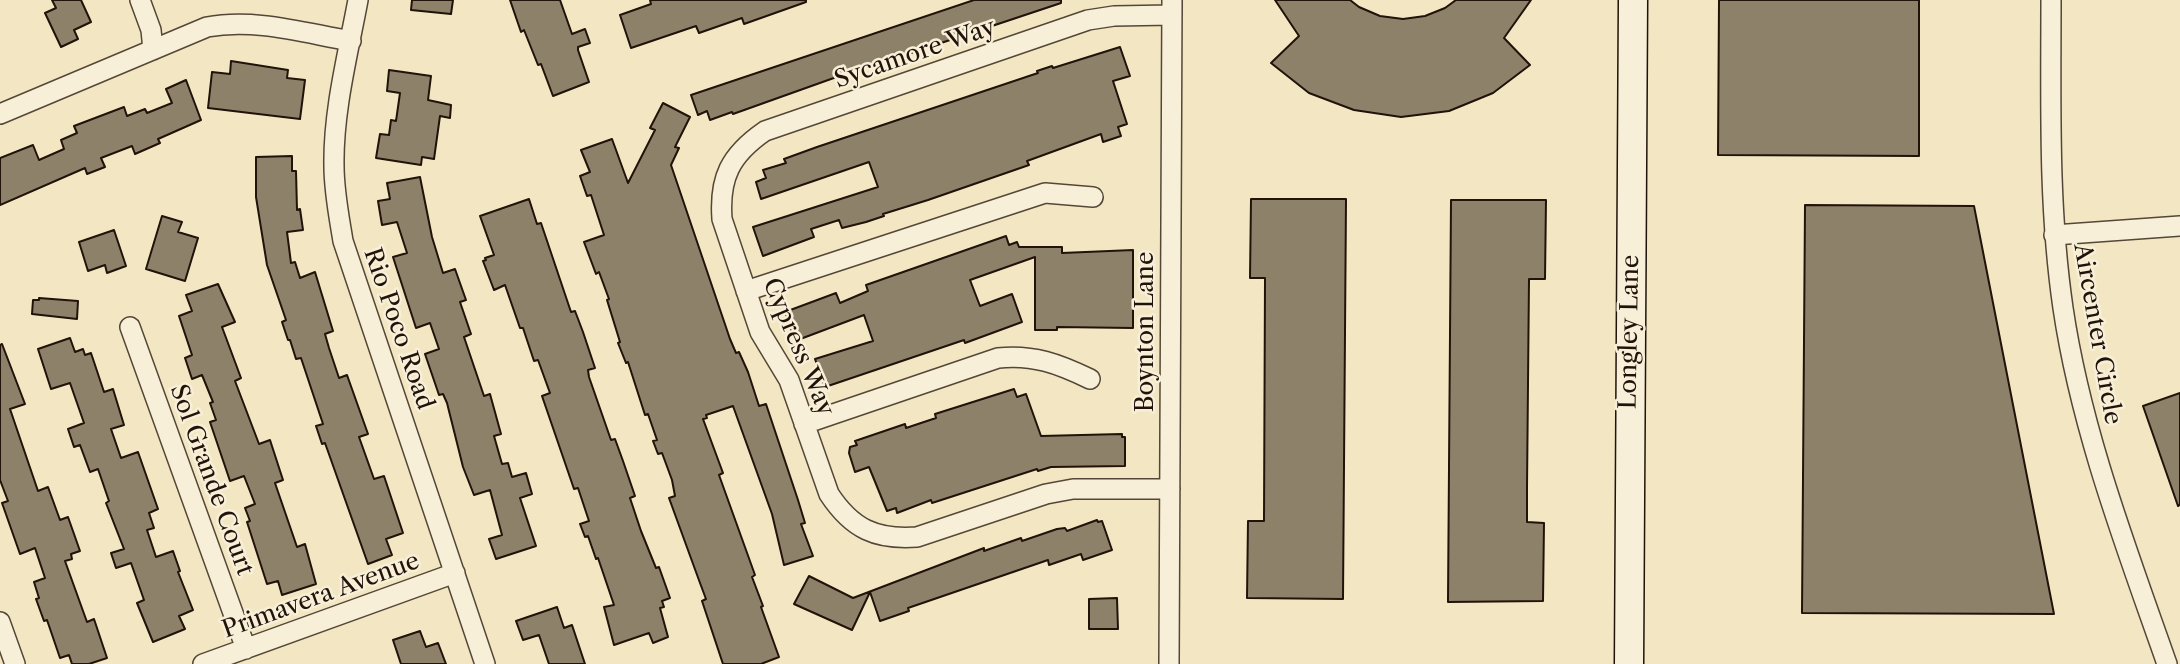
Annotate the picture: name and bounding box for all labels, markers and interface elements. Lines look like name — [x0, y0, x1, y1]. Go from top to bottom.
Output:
street label: Sycamore Way — [831, 13, 999, 95]
street label: Aircenter Circle — [2067, 241, 2127, 427]
street label: Rio Poco Road — [357, 244, 439, 414]
street label: Boynton Lane — [1132, 252, 1160, 412]
street label: Longley Lane — [1614, 254, 1646, 410]
street label: Cypress Way — [756, 274, 840, 420]
street label: Sol Grande Court — [163, 381, 259, 579]
street label: Primavera Avenue — [218, 547, 424, 645]

